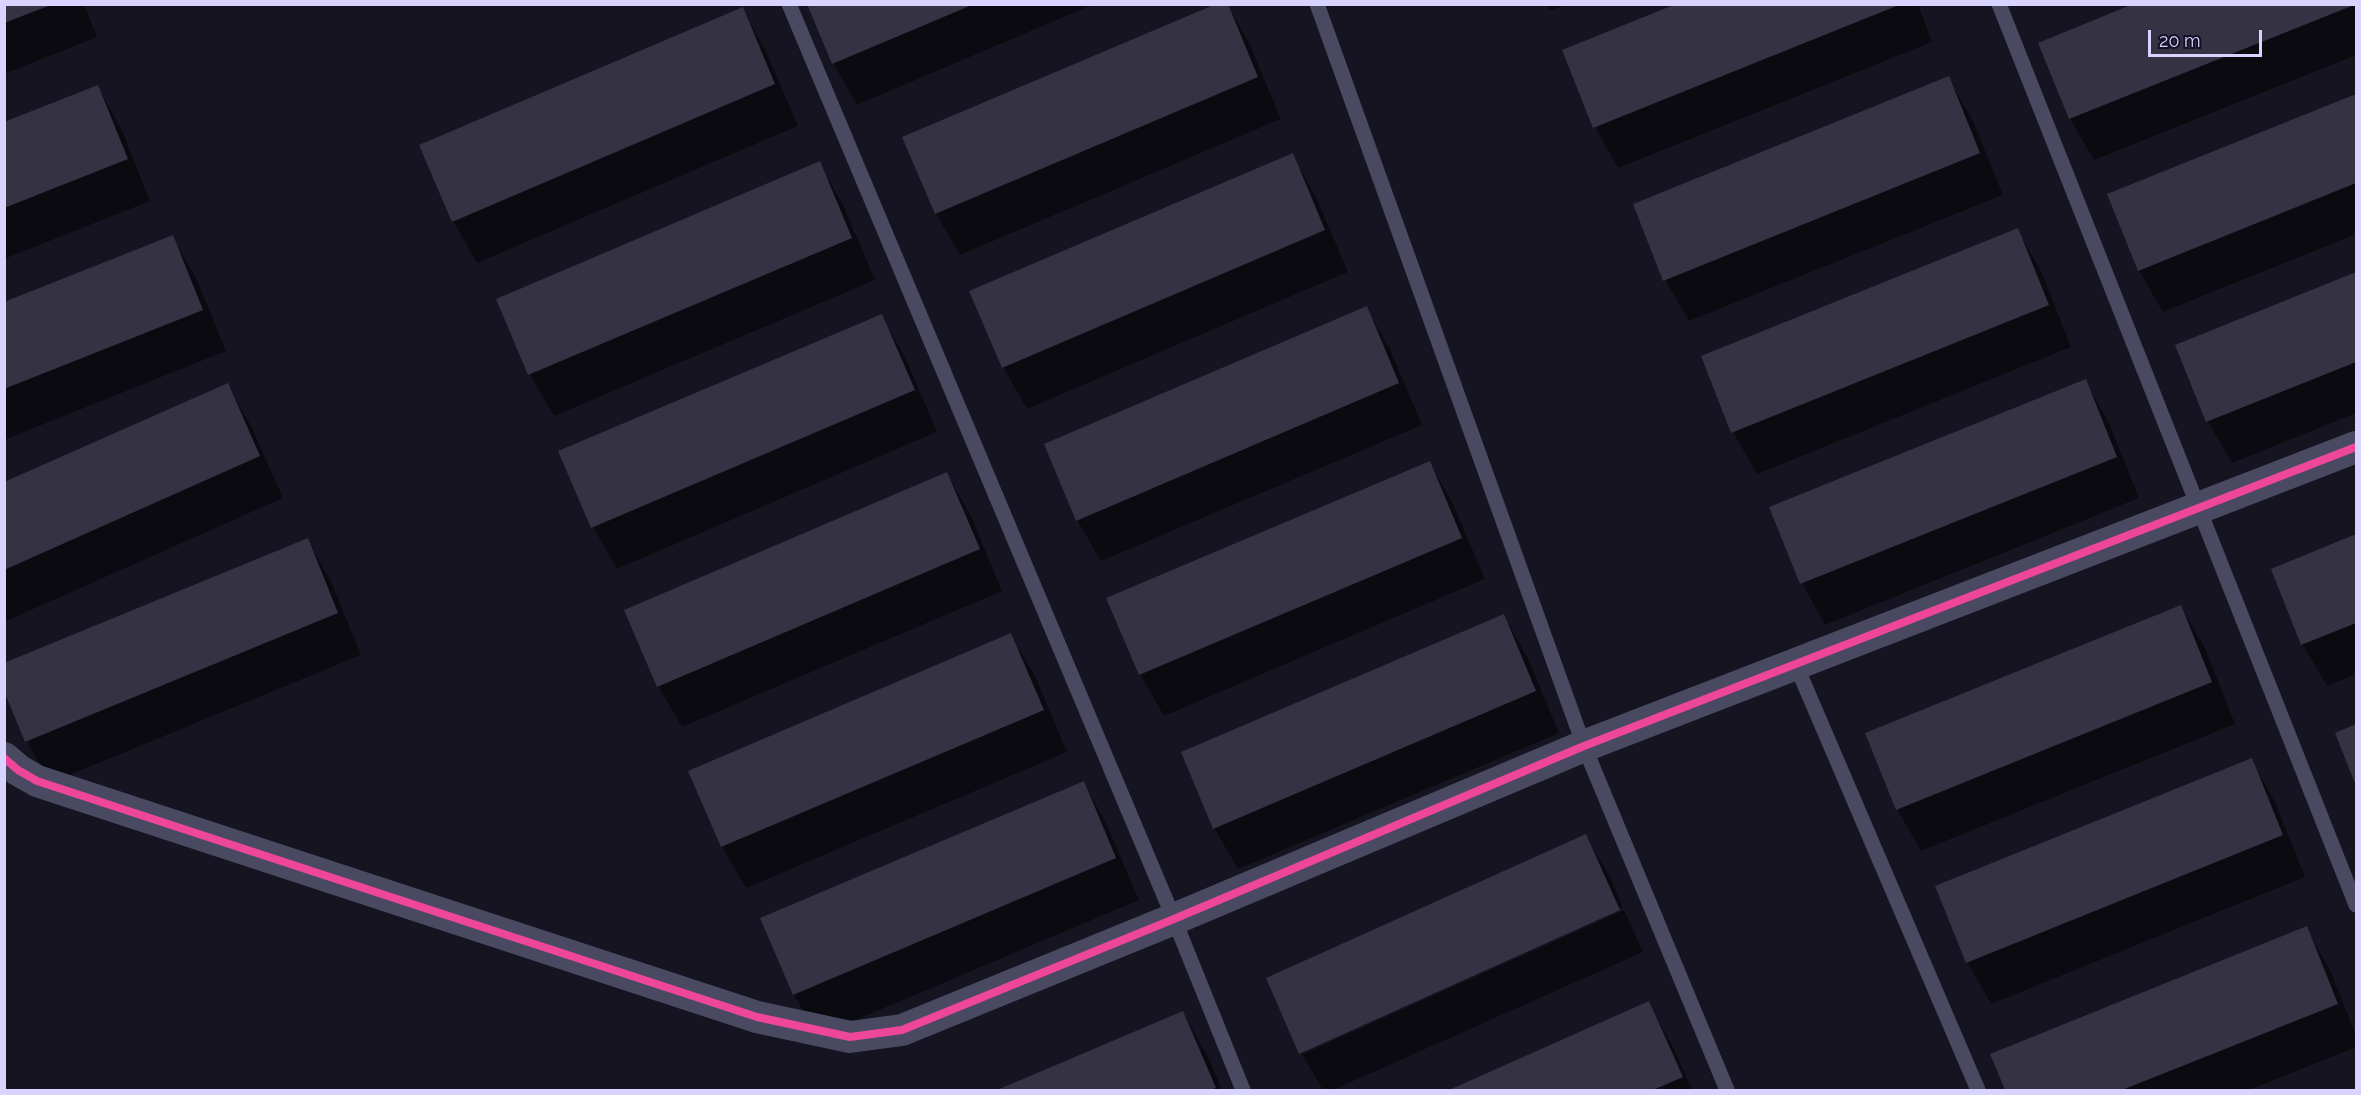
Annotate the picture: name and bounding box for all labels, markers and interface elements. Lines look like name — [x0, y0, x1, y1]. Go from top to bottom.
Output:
scale bar — [2151, 18, 2265, 56]
text: 20 m — [2159, 30, 2201, 51]

